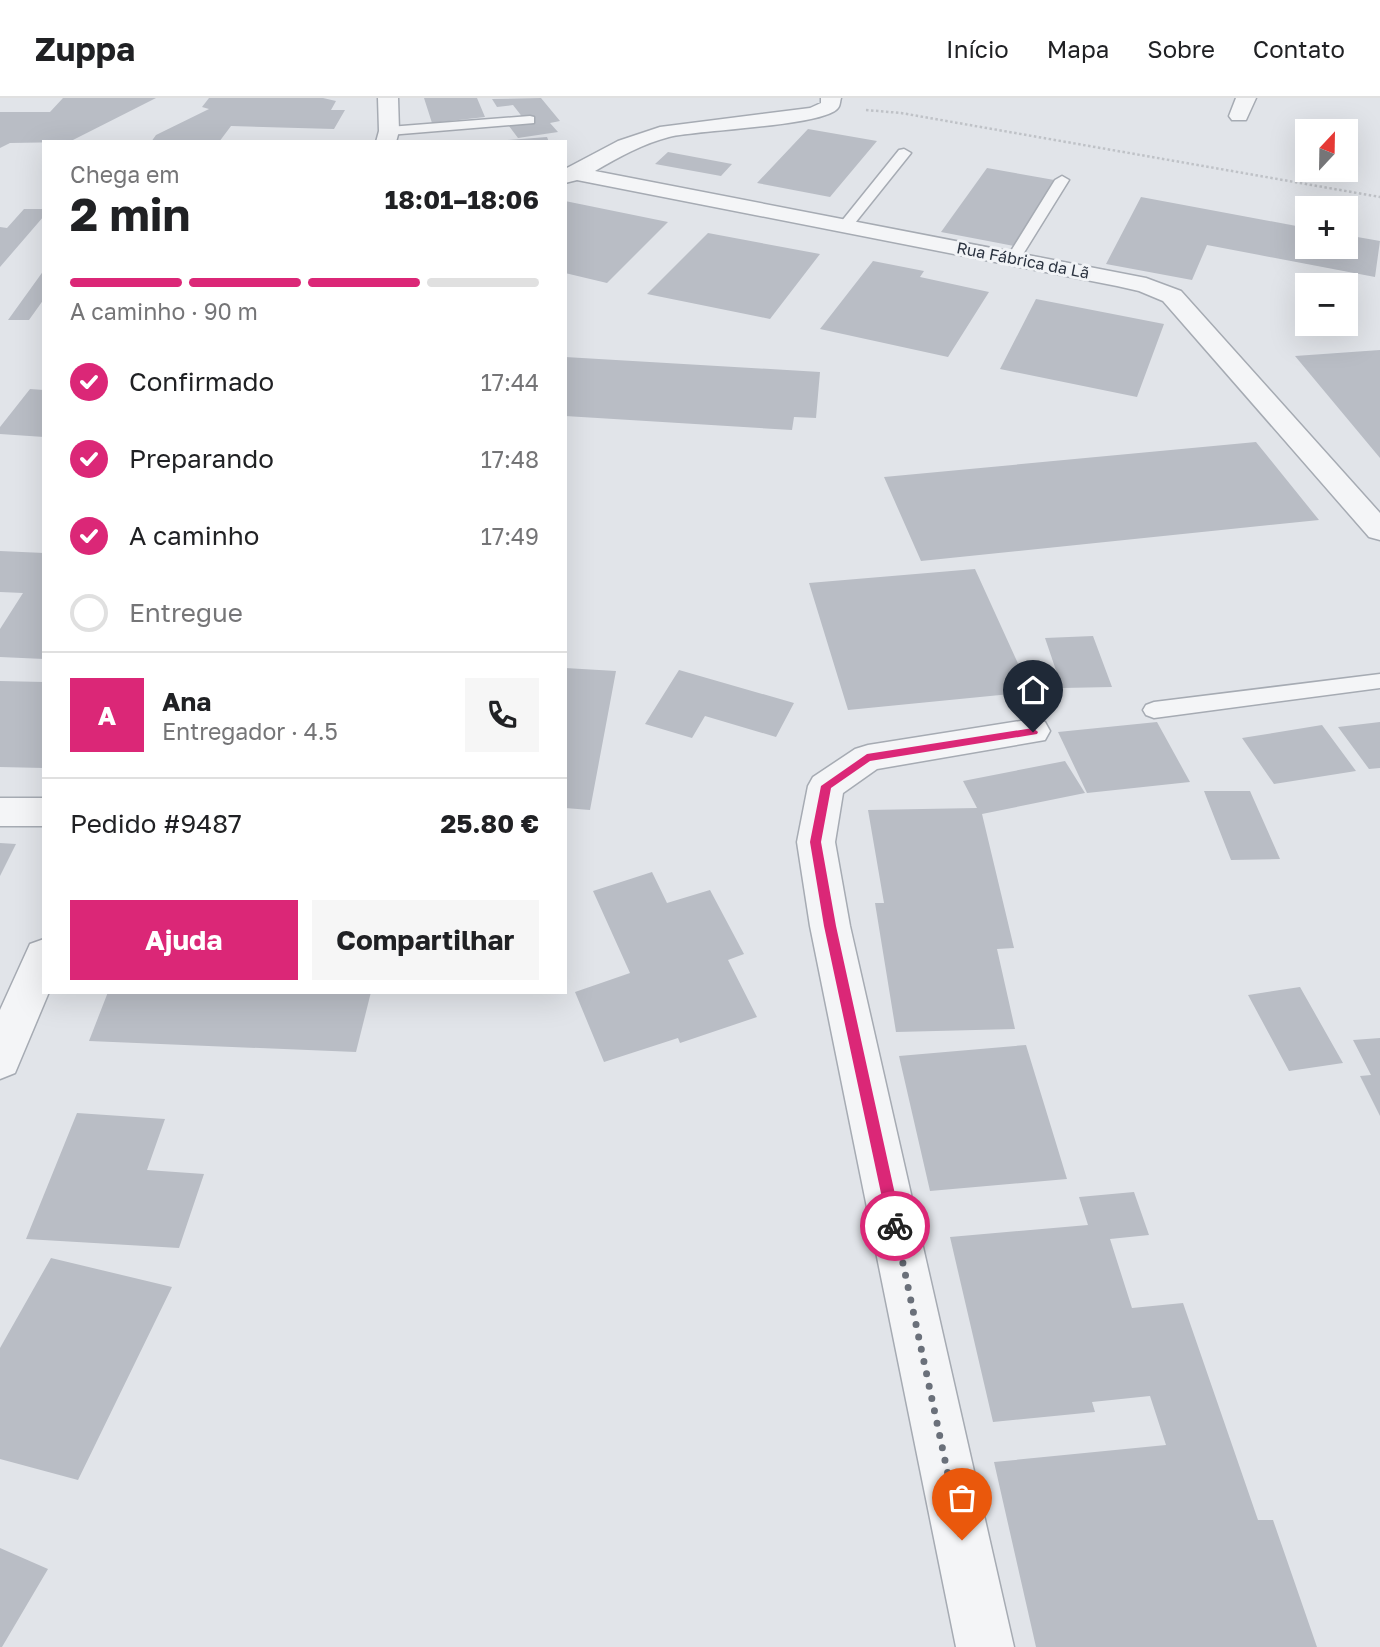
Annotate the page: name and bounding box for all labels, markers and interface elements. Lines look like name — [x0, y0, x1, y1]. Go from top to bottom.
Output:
text: Zuppa — [35, 29, 135, 68]
text: Início — [946, 34, 1009, 63]
text: Mapa — [1047, 34, 1109, 63]
text: Sobre — [1147, 34, 1215, 63]
text: Contato — [1253, 34, 1345, 63]
north arrow — [1295, 119, 1358, 182]
map controls — [1295, 119, 1358, 336]
text: Chega em — [70, 160, 180, 188]
text: 18:01–18:06 — [385, 184, 539, 215]
text: 2 min — [70, 186, 190, 241]
button: + — [1295, 196, 1358, 259]
street label: Rua Fábrica da Lã — [955, 237, 1091, 283]
button: − — [1295, 273, 1358, 336]
text: A caminho · 90 m — [70, 297, 258, 325]
icon: check — [70, 363, 108, 401]
text: Confirmado — [129, 366, 274, 397]
text: 17:44 — [481, 368, 539, 396]
icon: check — [70, 440, 108, 478]
text: Preparando — [129, 443, 274, 474]
text: 17:48 — [481, 445, 539, 473]
icon: check — [70, 517, 108, 555]
text: A caminho — [129, 520, 259, 551]
text: 17:49 — [481, 522, 539, 550]
text: Entregue — [129, 597, 243, 628]
pin — [1003, 660, 1063, 732]
icon: home — [1014, 671, 1052, 709]
button: phone — [465, 678, 539, 752]
text: Ana — [162, 686, 211, 717]
text: A — [98, 700, 116, 731]
text: Entregador · 4.5 — [162, 717, 338, 745]
text: Pedido #9487 — [70, 808, 242, 839]
text: 25.80 € — [441, 808, 539, 839]
button: Ajuda — [70, 900, 298, 980]
button: Compartilhar — [312, 900, 539, 980]
courier — [860, 1191, 930, 1261]
icon: bike — [876, 1207, 914, 1245]
pin — [932, 1468, 992, 1540]
icon: bag — [943, 1479, 981, 1517]

